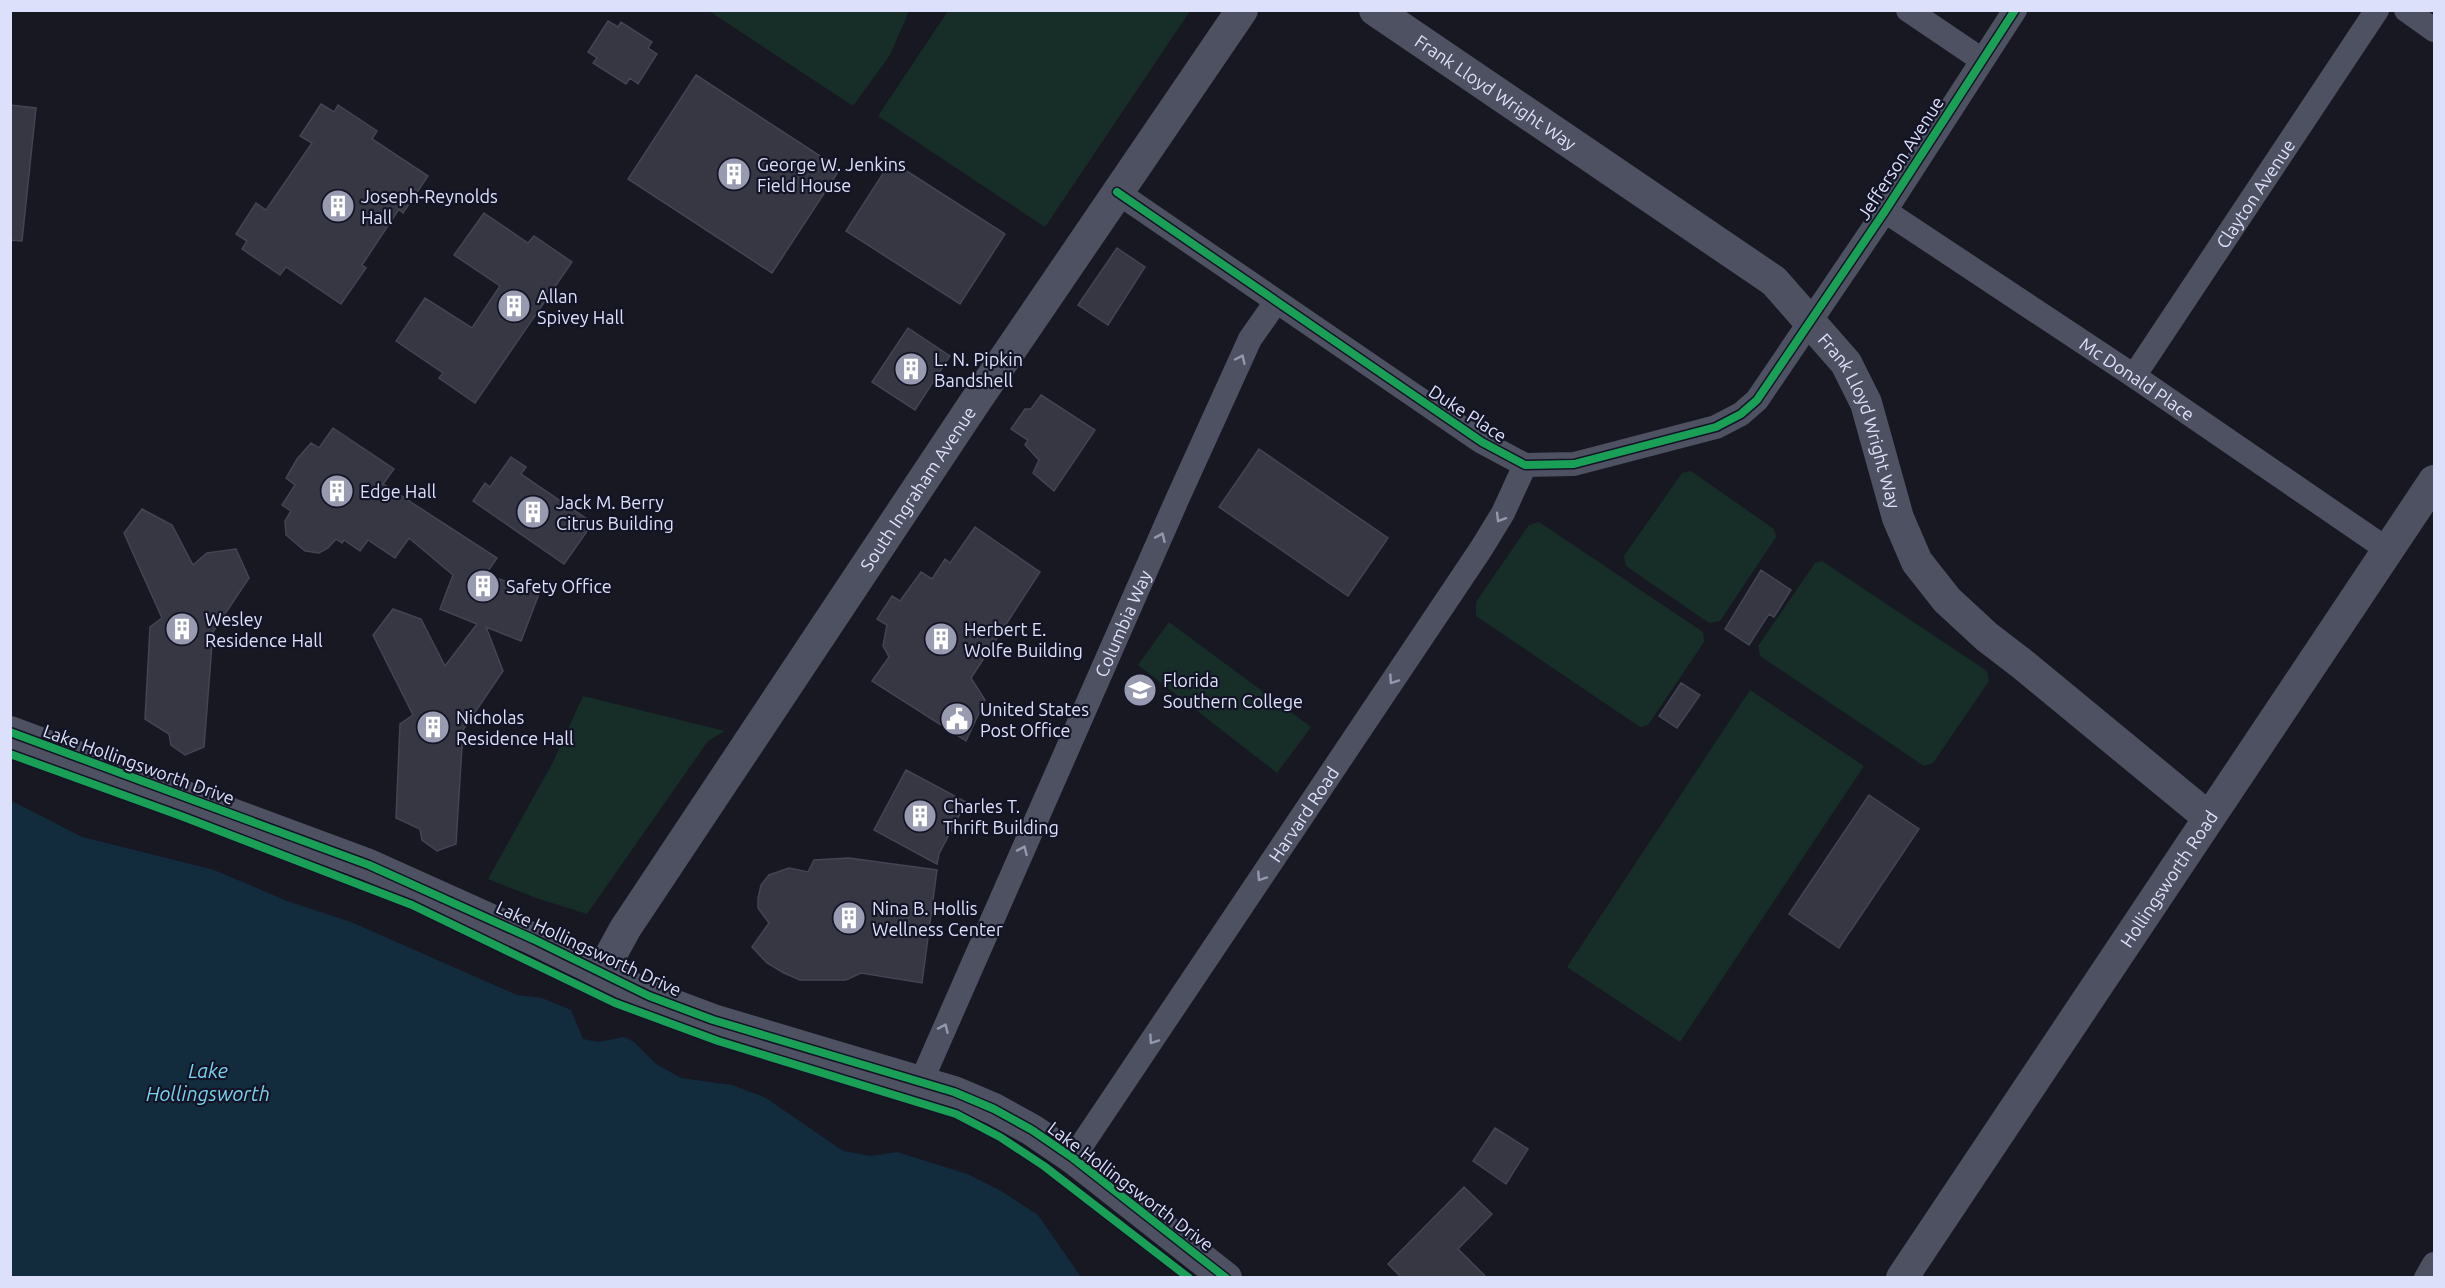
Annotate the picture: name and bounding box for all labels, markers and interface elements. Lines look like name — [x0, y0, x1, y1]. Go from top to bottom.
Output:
street label: Frank Lloyd Wright Way — [1412, 30, 1580, 154]
street label: Jefferson Avenue — [1853, 93, 1947, 223]
street label: Clayton Avenue — [2212, 135, 2298, 252]
place label: George W. Jenkins Field House — [757, 154, 906, 195]
building icon: George W. Jenkins Field House — [716, 156, 752, 192]
place label: Joseph-Reynolds Hall — [361, 186, 498, 227]
building icon: Joseph-Reynolds Hall — [320, 188, 356, 224]
place label: Allan Spivey Hall — [537, 286, 624, 327]
building icon: Allan Spivey Hall — [496, 288, 532, 324]
street label: Frank Lloyd Wright Way — [1814, 329, 1905, 511]
street label: Mc Donald Place — [2076, 333, 2198, 424]
place label: L. N. Pipkin Bandshell — [934, 349, 1023, 390]
building icon: L. N. Pipkin Bandshell — [893, 351, 929, 387]
one-way arrow — [1234, 355, 1246, 366]
street label: Duke Place — [1425, 380, 1511, 446]
street label: South Ingraham Avenue — [856, 403, 979, 574]
building icon: Edge Hall — [319, 473, 355, 509]
place label: Edge Hall — [360, 481, 436, 501]
place label: Jack M. Berry Citrus Building — [556, 492, 674, 533]
building icon: Jack M. Berry Citrus Building — [515, 494, 551, 530]
one-way arrow — [1496, 512, 1507, 522]
one-way arrow — [1154, 532, 1166, 543]
street label: Columbia Way — [1090, 567, 1155, 680]
building icon: Safety Office — [465, 568, 501, 604]
place label: Safety Office — [506, 576, 612, 596]
place label: Wesley Residence Hall — [205, 609, 323, 650]
building icon: Wesley Residence Hall — [164, 611, 200, 647]
place label: Herbert E. Wolfe Building — [964, 619, 1083, 660]
building icon: Herbert E. Wolfe Building — [923, 621, 959, 657]
place label: Florida Southern College — [1163, 670, 1303, 711]
school or university icon: Florida Southern College — [1122, 672, 1158, 708]
one-way arrow — [1389, 674, 1400, 685]
place label: United States Post Office — [980, 699, 1089, 740]
public building icon: United States Post Office — [939, 701, 975, 737]
place label: Nicholas Residence Hall — [456, 707, 574, 748]
building icon: Nicholas Residence Hall — [415, 709, 451, 745]
street label: Lake Hollingsworth Drive — [41, 720, 237, 808]
street label: Harvard Road — [1264, 763, 1342, 865]
place label: Charles T. Thrift Building — [943, 796, 1059, 837]
building icon: Charles T. Thrift Building — [902, 798, 938, 834]
street label: Hollingsworth Road — [2116, 807, 2221, 951]
one-way arrow — [1016, 845, 1028, 856]
one-way arrow — [1257, 871, 1268, 882]
street label: Lake Hollingsworth Drive — [493, 896, 685, 1000]
place label: Nina B. Hollis Wellness Center — [872, 898, 1003, 939]
building icon: Nina B. Hollis Wellness Center — [831, 900, 867, 936]
one-way arrow — [937, 1024, 949, 1035]
one-way arrow — [1149, 1033, 1160, 1044]
water label: Lake Hollingsworth — [146, 1059, 270, 1105]
street label: Lake Hollingsworth Drive — [1044, 1117, 1218, 1255]

